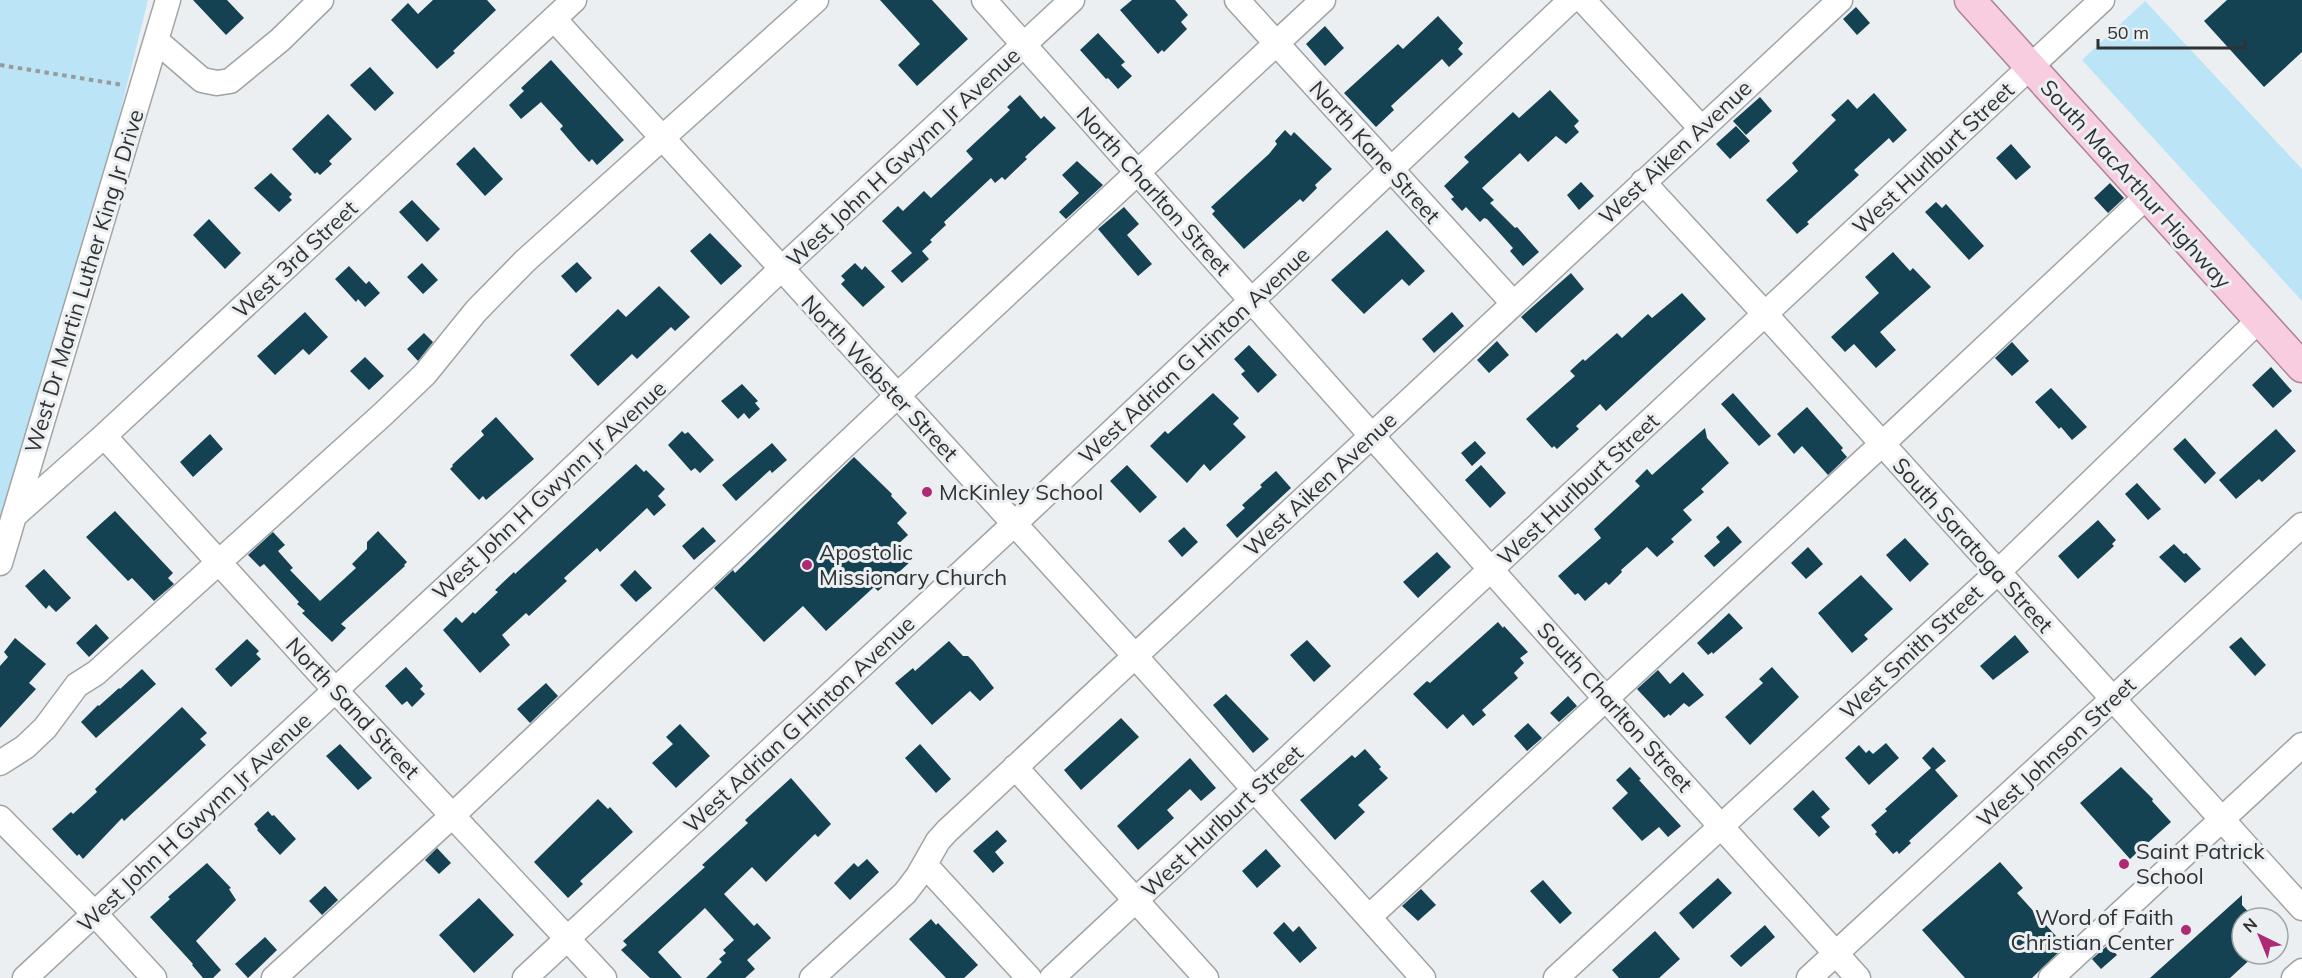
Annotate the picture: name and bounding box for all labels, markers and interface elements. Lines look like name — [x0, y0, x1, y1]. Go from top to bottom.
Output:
scale bar — [2098, 12, 2245, 50]
text: 50 m — [2107, 21, 2149, 44]
street label: West John H Gwynn Jr Avenue — [780, 41, 1026, 273]
street label: West Aiken Avenue — [1593, 74, 1757, 230]
street label: South MacArthur Highway — [2035, 74, 2238, 295]
street label: North Kane Street — [1304, 75, 1447, 229]
street label: West Hurlburt Street — [1846, 76, 2020, 240]
street label: North Charlton Street — [1071, 101, 1237, 282]
street label: West Dr Martin Luther King Jr Drive — [18, 106, 150, 456]
street label: West 3rd Street — [227, 194, 363, 324]
street label: West Adrian G Hinton Avenue — [1073, 240, 1315, 470]
street label: North Webster Street — [796, 289, 964, 467]
street label: West John H Gwynn Jr Avenue — [426, 374, 672, 606]
street label: West Aiken Avenue — [1238, 406, 1402, 562]
street label: West Hurlburt Street — [1491, 407, 1665, 571]
street label: South Saratoga Street — [1887, 451, 2059, 639]
place label: McKinley School — [939, 478, 1103, 506]
marker: McKinley School — [920, 485, 934, 499]
place label: Apostolic Missionary Church — [819, 538, 1007, 591]
marker: Apostolic Missionary Church — [800, 558, 814, 572]
street label: West Smith Street — [1834, 579, 1988, 725]
street label: West Adrian G Hinton Avenue — [678, 609, 920, 839]
street label: South Charlton Street — [1531, 616, 1699, 798]
street label: North Sand Street — [280, 631, 426, 785]
street label: West Johnson Street — [1970, 671, 2142, 833]
street label: West John H Gwynn Jr Avenue — [71, 706, 317, 938]
street label: West Hurlburt Street — [1135, 739, 1309, 903]
place label: Saint Patrick School — [2136, 837, 2265, 890]
marker: Saint Patrick School — [2117, 857, 2131, 871]
place label: Word of Faith Christian Center — [2011, 903, 2174, 956]
north arrow — [2230, 906, 2290, 966]
text: N — [2239, 914, 2261, 936]
marker: Word of Faith Christian Center — [2179, 923, 2193, 937]

